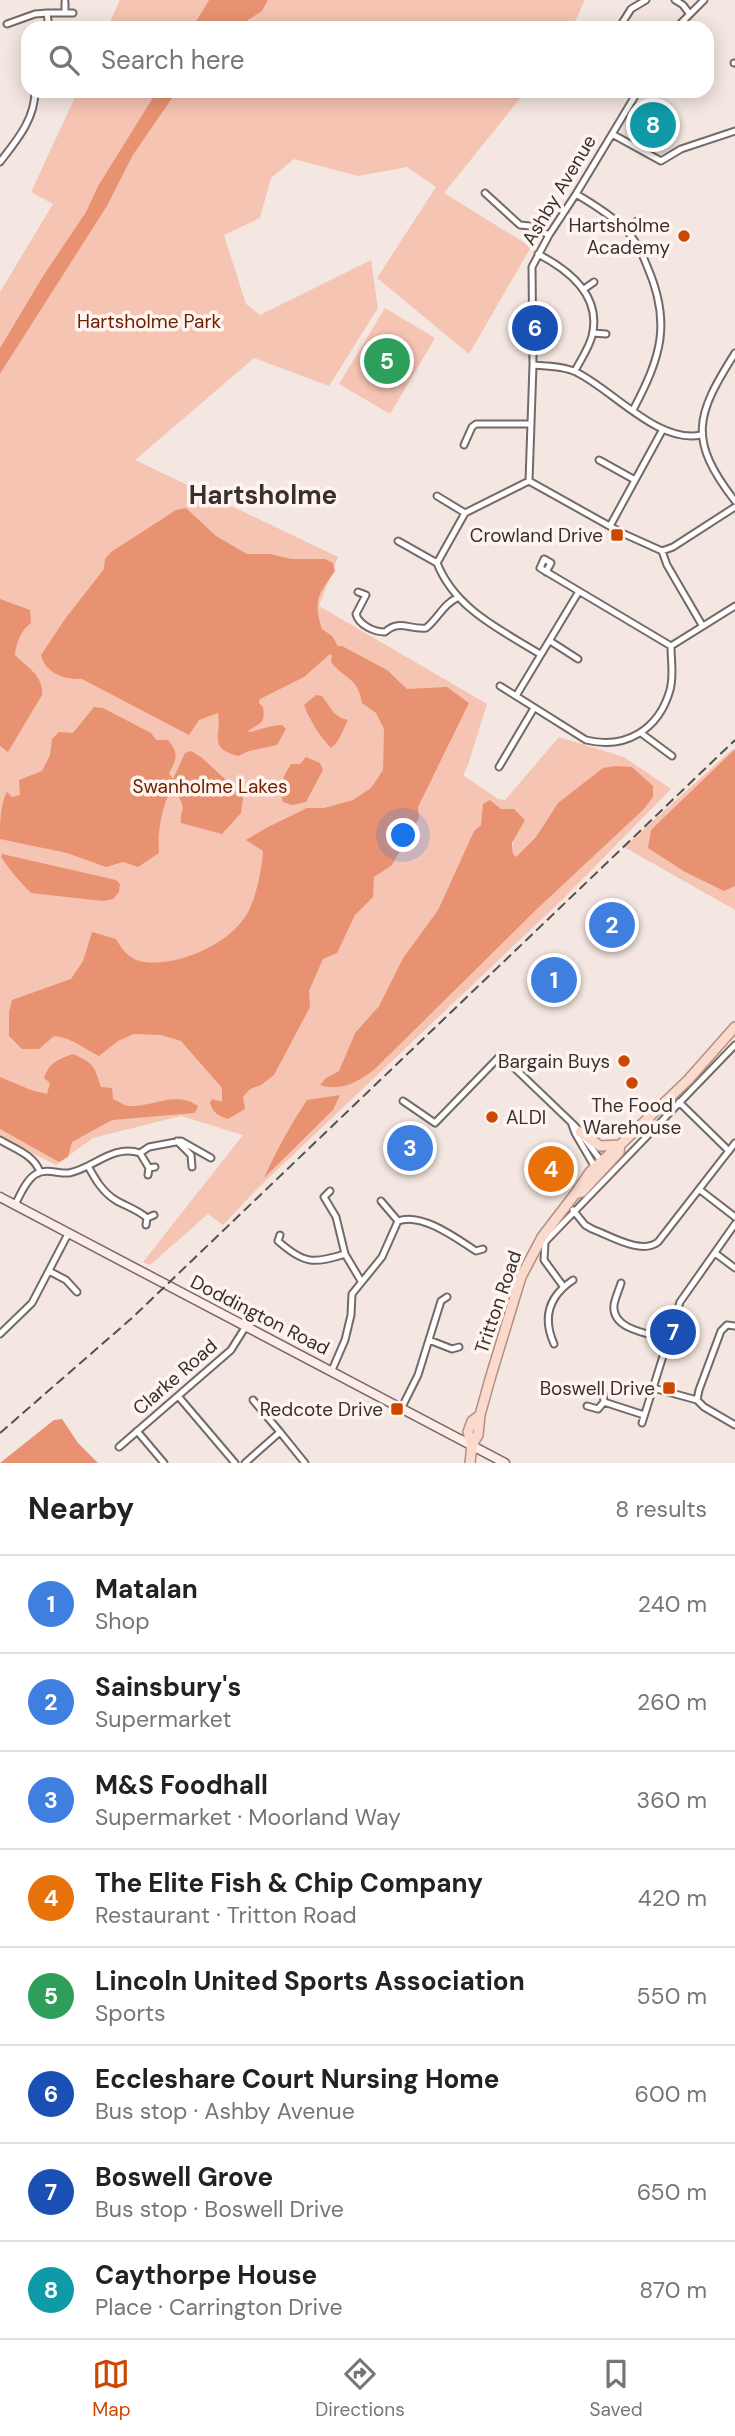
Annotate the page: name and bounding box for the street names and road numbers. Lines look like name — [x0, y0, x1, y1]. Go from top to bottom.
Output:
street label: Ashby Avenue — [516, 130, 602, 250]
street label: Tritton Road — [469, 1247, 527, 1357]
street label: Doddington Road — [186, 1269, 334, 1361]
street label: Clarke Road — [127, 1333, 223, 1421]

